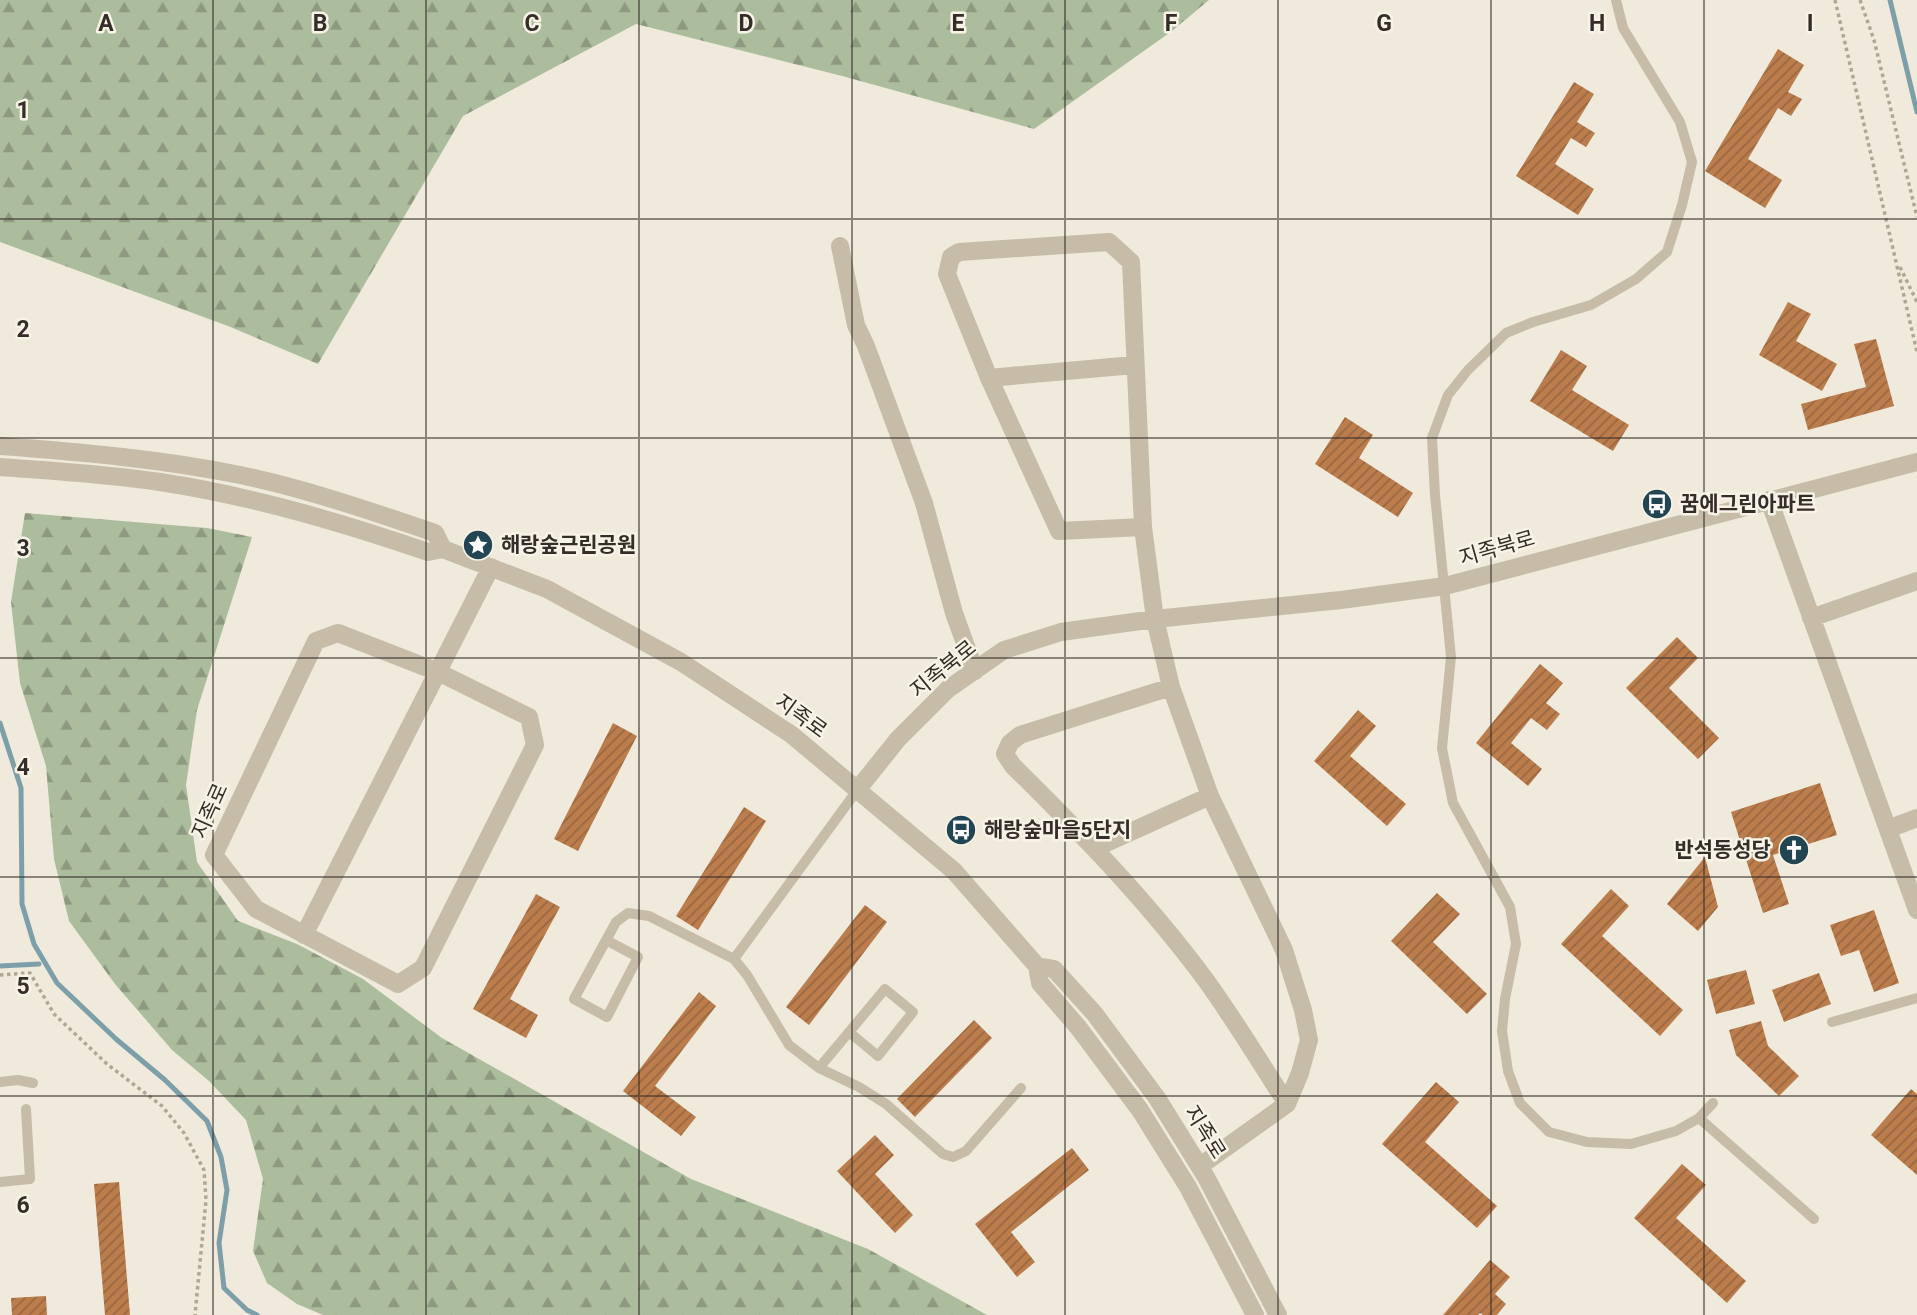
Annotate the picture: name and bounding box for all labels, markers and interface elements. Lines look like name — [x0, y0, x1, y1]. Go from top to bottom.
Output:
text: A — [98, 10, 114, 37]
text: B — [313, 10, 327, 37]
text: C — [524, 10, 540, 37]
text: D — [739, 10, 753, 37]
text: E — [952, 10, 965, 37]
text: F — [1165, 10, 1178, 37]
text: G — [1376, 10, 1392, 37]
text: H — [1589, 10, 1605, 37]
text: I — [1807, 10, 1813, 37]
text: 1 — [16, 97, 30, 124]
text: 2 — [16, 316, 30, 343]
bus stop icon: 꿈에그린아파트 — [1640, 487, 1674, 521]
place label: 꿈에그린아파트 — [1680, 492, 1815, 516]
street label: 지족북로 — [1457, 526, 1537, 570]
place icon: 해랑숲근린공원 — [461, 528, 495, 562]
place label: 해랑숲근린공원 — [501, 533, 636, 557]
text: 3 — [16, 535, 30, 562]
street label: 지족북로 — [905, 635, 981, 703]
street label: 지족로 — [770, 689, 832, 743]
text: 4 — [16, 754, 30, 781]
street label: 지족로 — [187, 780, 233, 842]
bus stop icon: 해랑숲마을5단지 — [944, 813, 978, 847]
place label: 해랑숲마을5단지 — [984, 818, 1131, 842]
church icon: 반석동성당 — [1777, 833, 1811, 867]
place label: 반석동성당 — [1674, 838, 1771, 862]
text: 5 — [16, 973, 30, 1000]
street label: 지족로 — [1179, 1101, 1231, 1163]
text: 6 — [16, 1192, 30, 1219]

